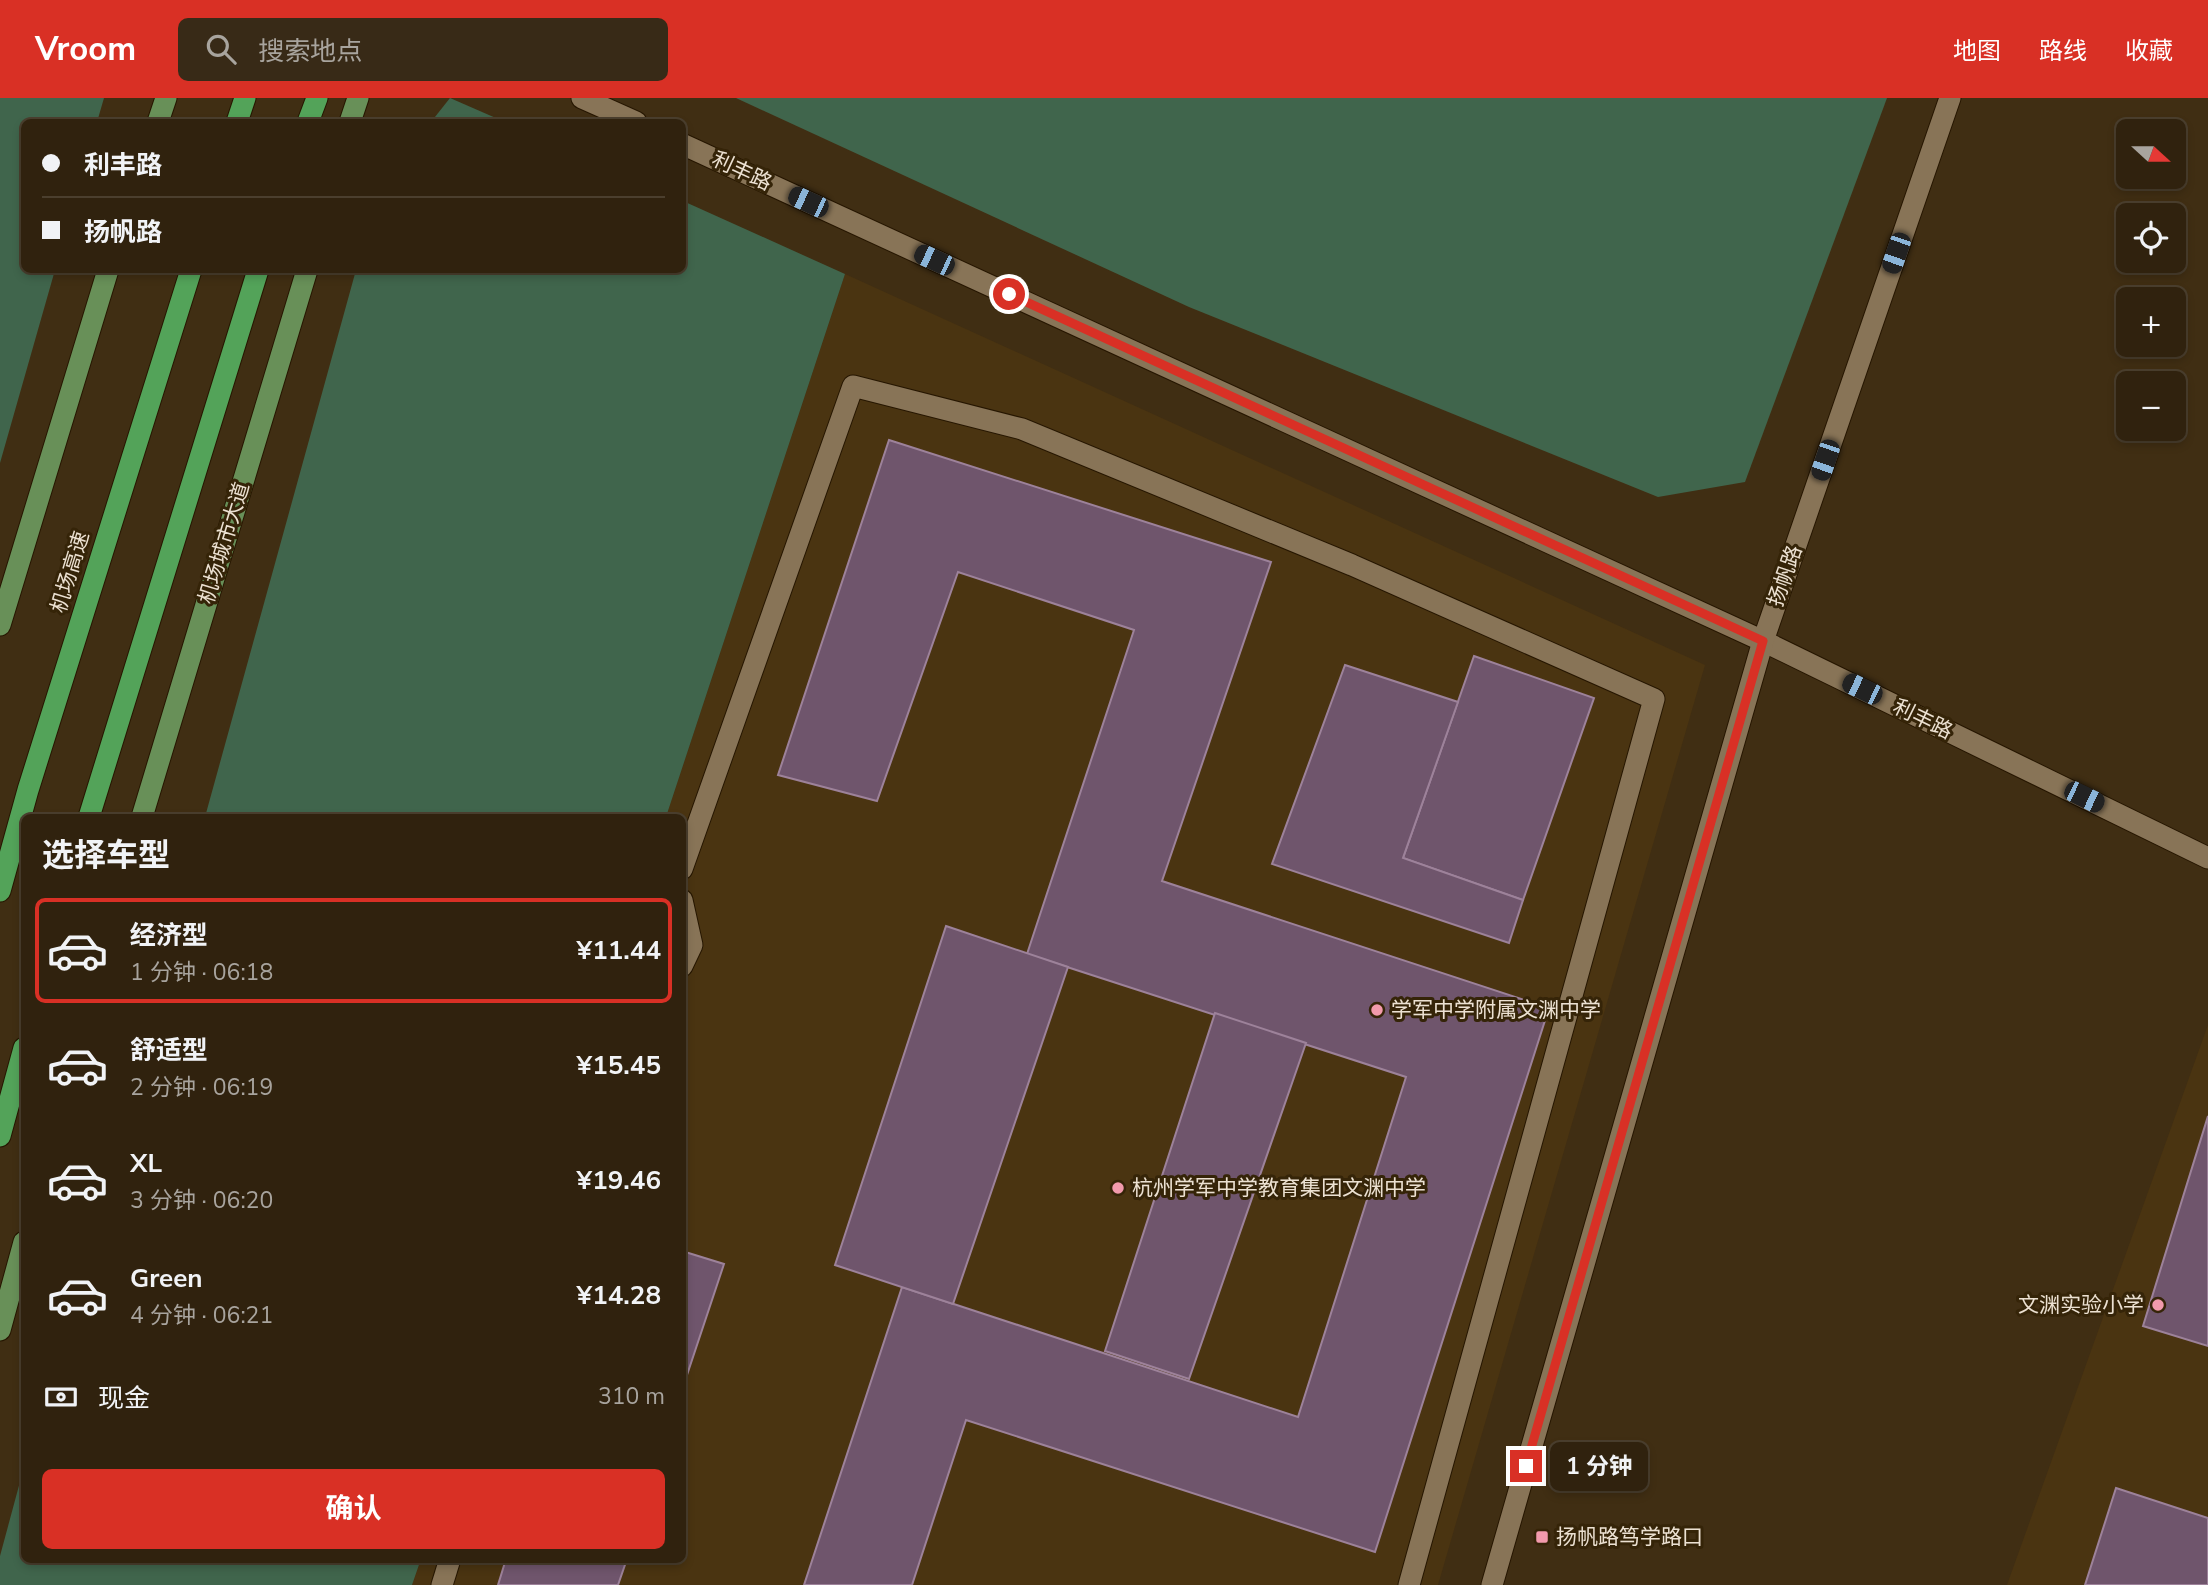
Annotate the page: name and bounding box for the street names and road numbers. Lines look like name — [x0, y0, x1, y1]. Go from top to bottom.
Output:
street label: 利丰路 — [708, 145, 776, 197]
street label: 机场城市大道 — [192, 479, 256, 607]
street label: 机场高速 — [44, 528, 96, 616]
street label: 扬帆路 — [1762, 542, 1808, 610]
street label: 利丰路 — [1889, 693, 1957, 745]

